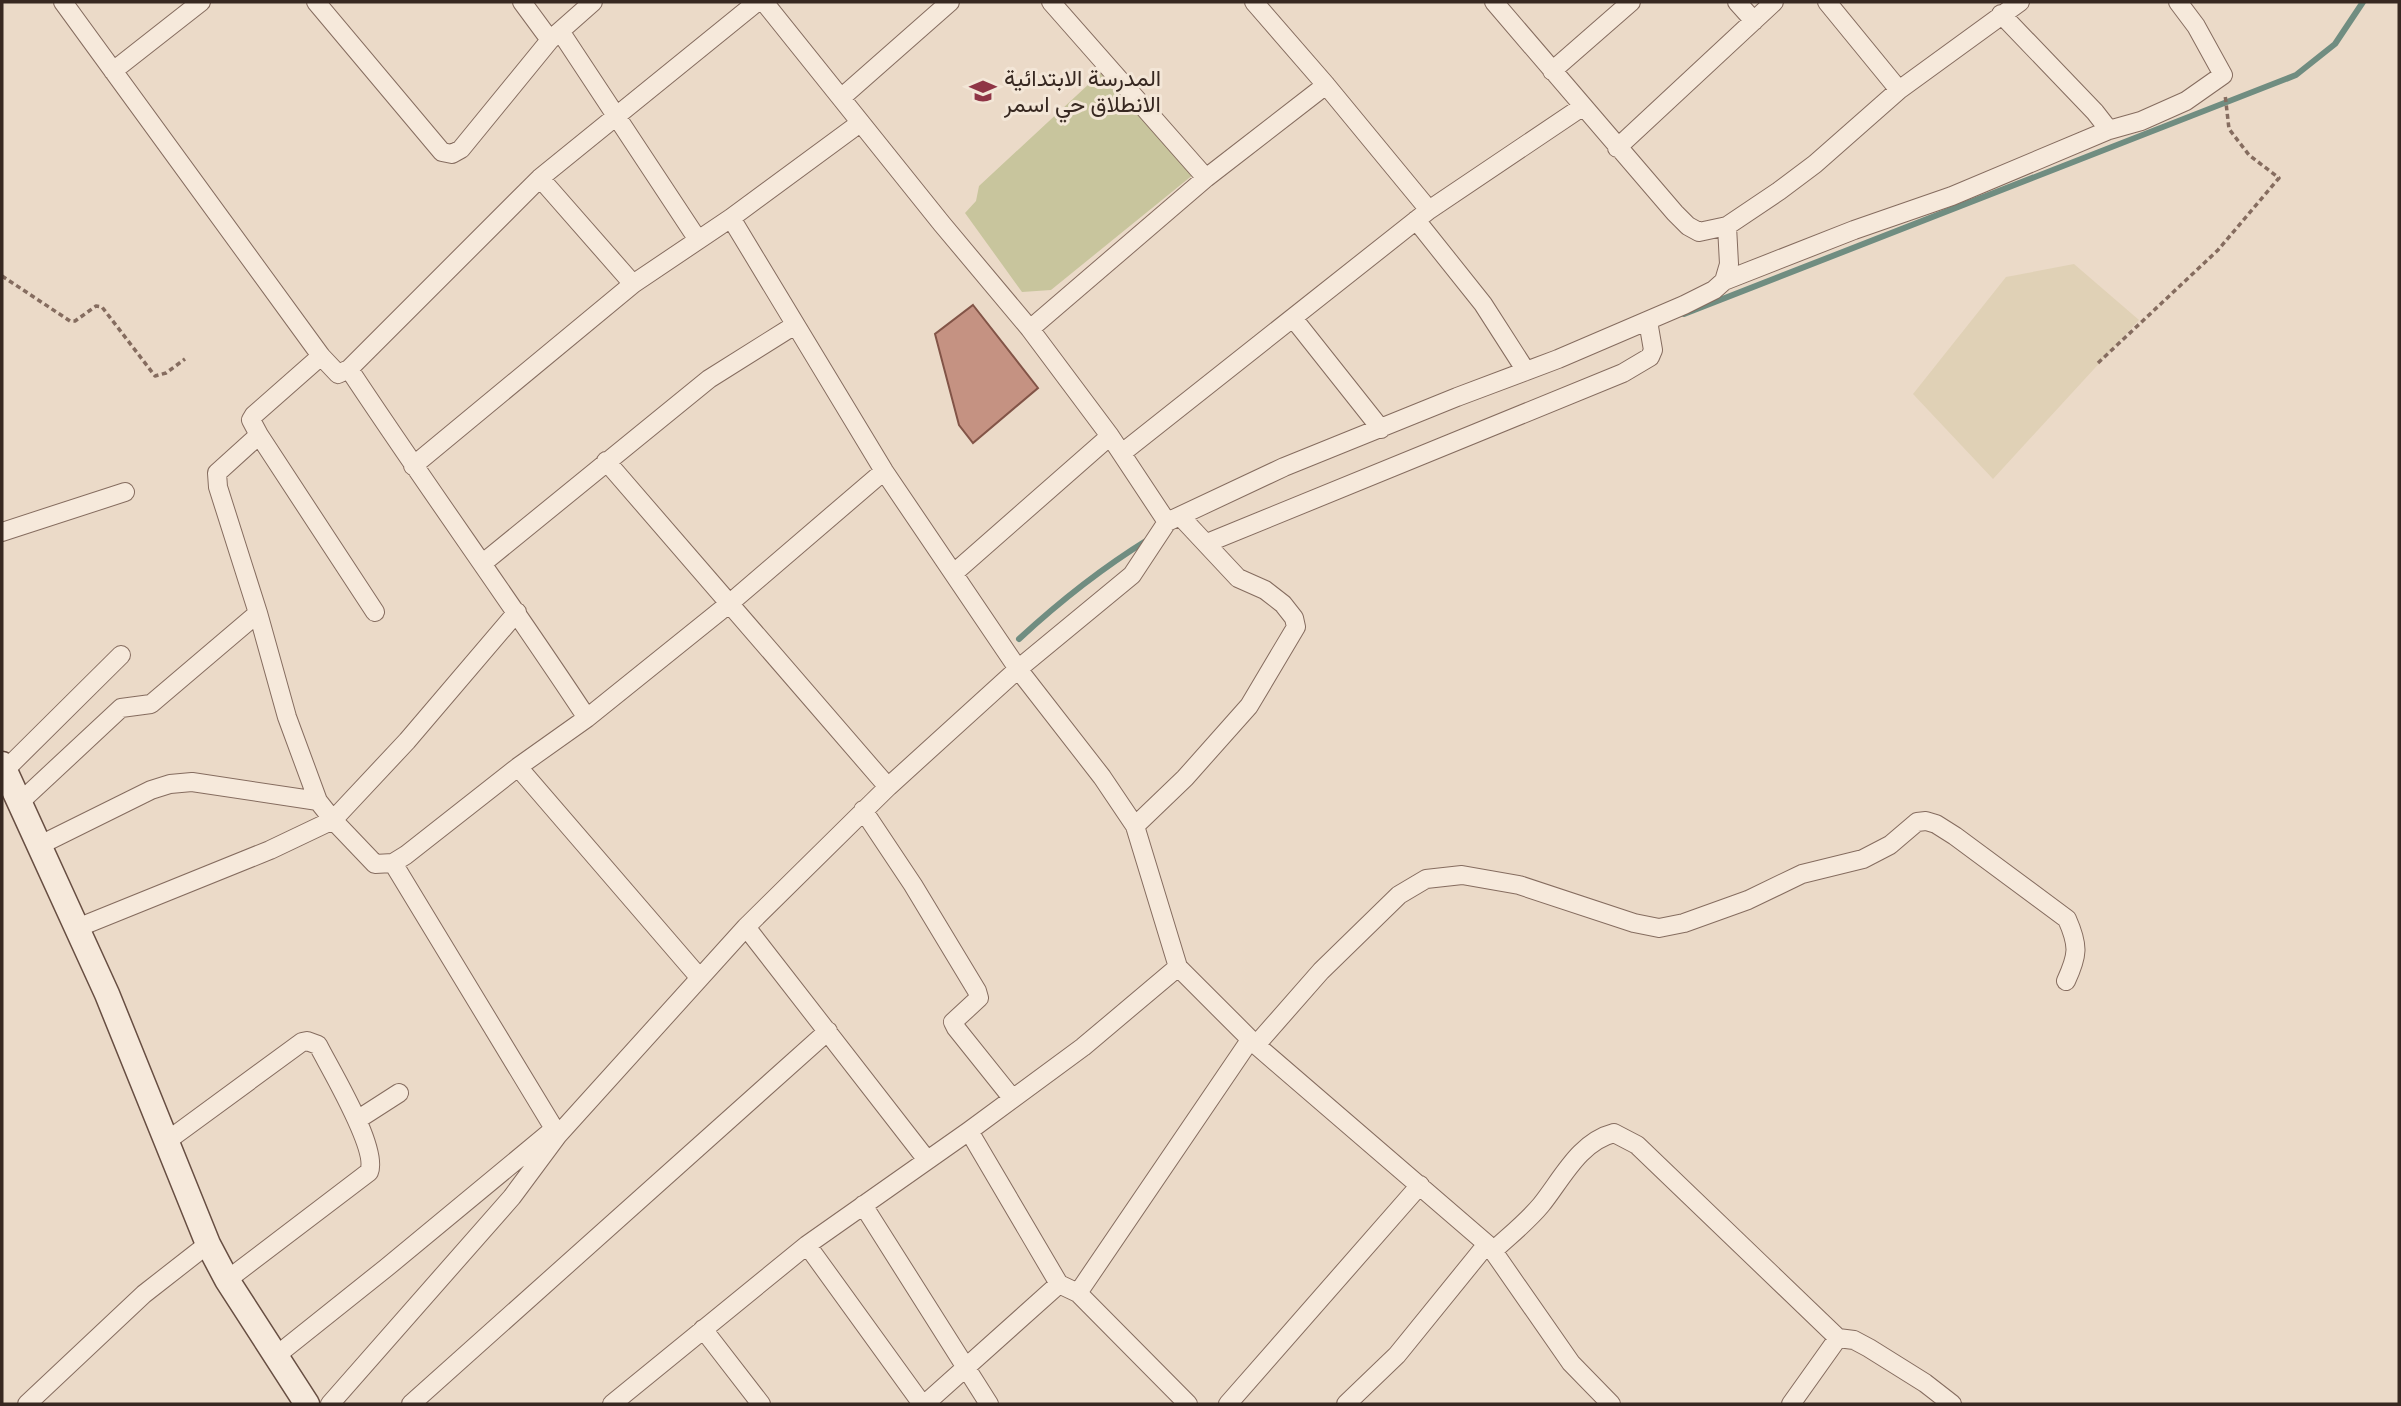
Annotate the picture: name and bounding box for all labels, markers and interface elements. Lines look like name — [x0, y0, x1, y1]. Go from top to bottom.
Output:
place label: المدرسة الابتدائية الانطلاق حي اسمر — [1003, 62, 1161, 123]
school or university icon: المدرسة الابتدائية الانطلاق حي اسمر — [968, 76, 998, 106]

